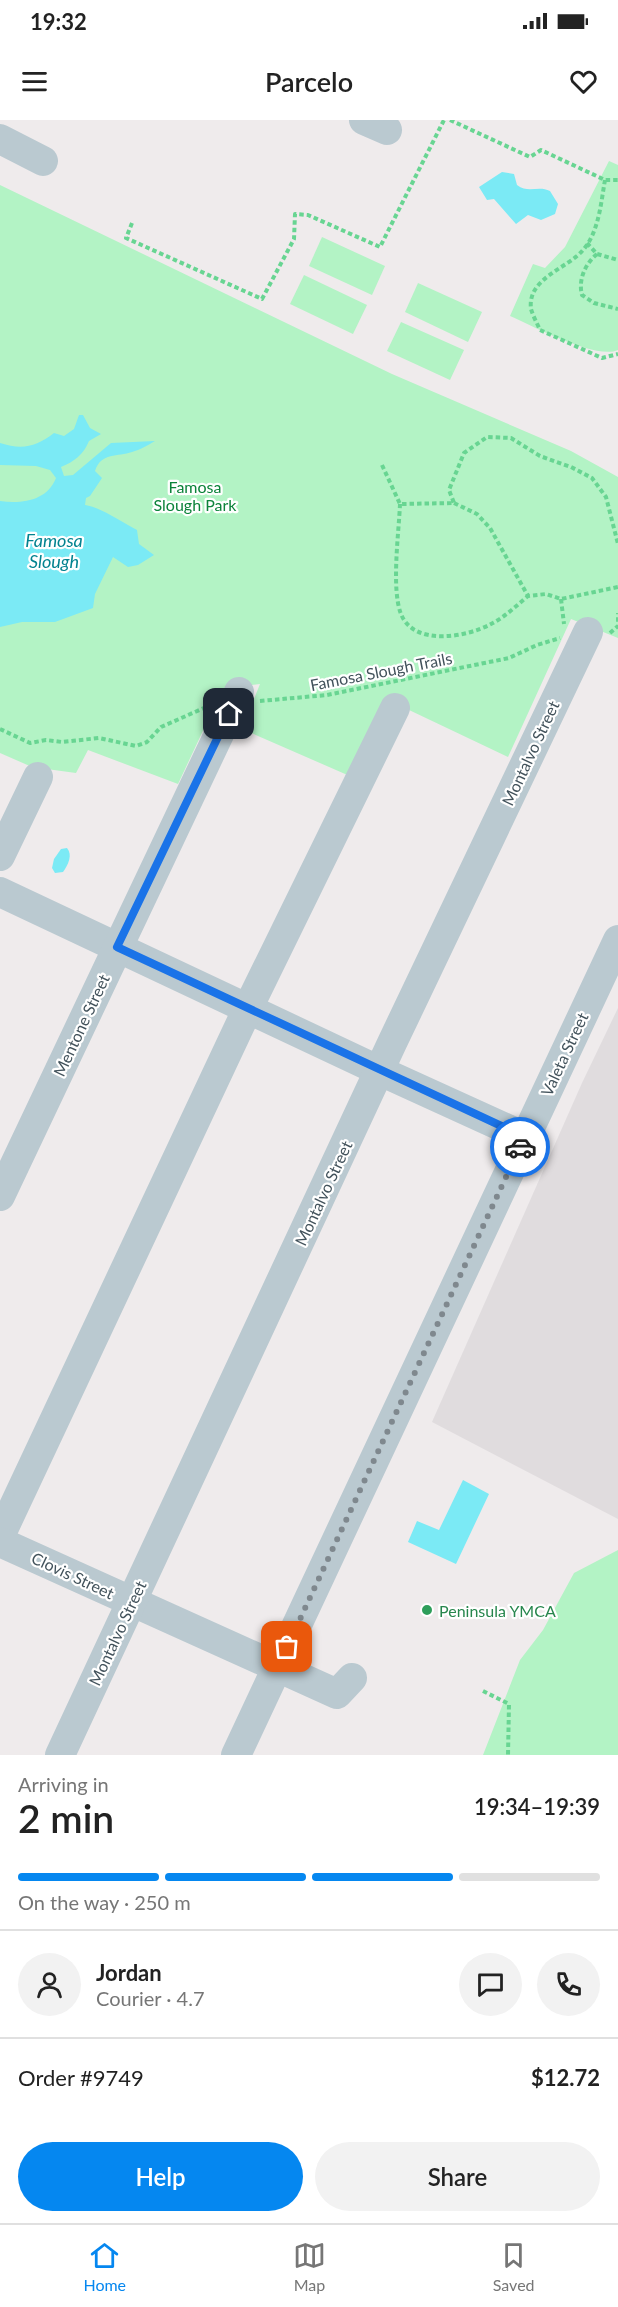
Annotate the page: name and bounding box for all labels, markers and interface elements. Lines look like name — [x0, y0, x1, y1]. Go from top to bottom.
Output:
text: 19:32 — [30, 8, 87, 35]
icon: menu — [18, 65, 51, 98]
text: Parcelo — [265, 65, 353, 98]
icon: heart — [567, 65, 600, 98]
park label: Famosa Slough Park — [154, 477, 237, 514]
water label: Famosa Slough — [25, 529, 83, 572]
street label: Famosa Slough Trails — [308, 648, 454, 694]
pin — [203, 688, 254, 739]
icon: home — [212, 697, 245, 730]
street label: Montalvo Street — [497, 697, 563, 808]
street label: Mentone Street — [49, 971, 113, 1079]
street label: Valeta Street — [536, 1009, 592, 1099]
courier — [490, 1117, 550, 1177]
icon: car — [504, 1131, 537, 1164]
street label: Montalvo Street — [290, 1137, 356, 1248]
street label: Clovis Street — [29, 1548, 117, 1602]
street label: Montalvo Street — [84, 1577, 150, 1688]
place label: Peninsula YMCA — [439, 1601, 556, 1620]
marker: Peninsula YMCA — [420, 1603, 434, 1617]
pin — [261, 1621, 312, 1672]
icon: bag — [270, 1630, 303, 1663]
text: Arriving in — [18, 1772, 109, 1796]
text: 19:34–19:39 — [474, 1793, 600, 1820]
text: 2 min — [18, 1795, 114, 1841]
text: On the way · 250 m — [18, 1890, 191, 1914]
button: person — [18, 1953, 81, 2016]
button: chat — [459, 1953, 522, 2016]
button: phone — [537, 1953, 600, 2016]
text: Jordan — [96, 1959, 162, 1986]
text: Courier · 4.7 — [96, 1986, 205, 2010]
text: Order #9749 — [18, 2064, 144, 2091]
text: $12.72 — [531, 2064, 600, 2091]
button: Help — [18, 2142, 303, 2211]
button: Share — [315, 2142, 600, 2211]
tab: Home — [83, 2239, 126, 2294]
tab: Map — [293, 2239, 326, 2294]
tab: Saved — [493, 2239, 535, 2294]

